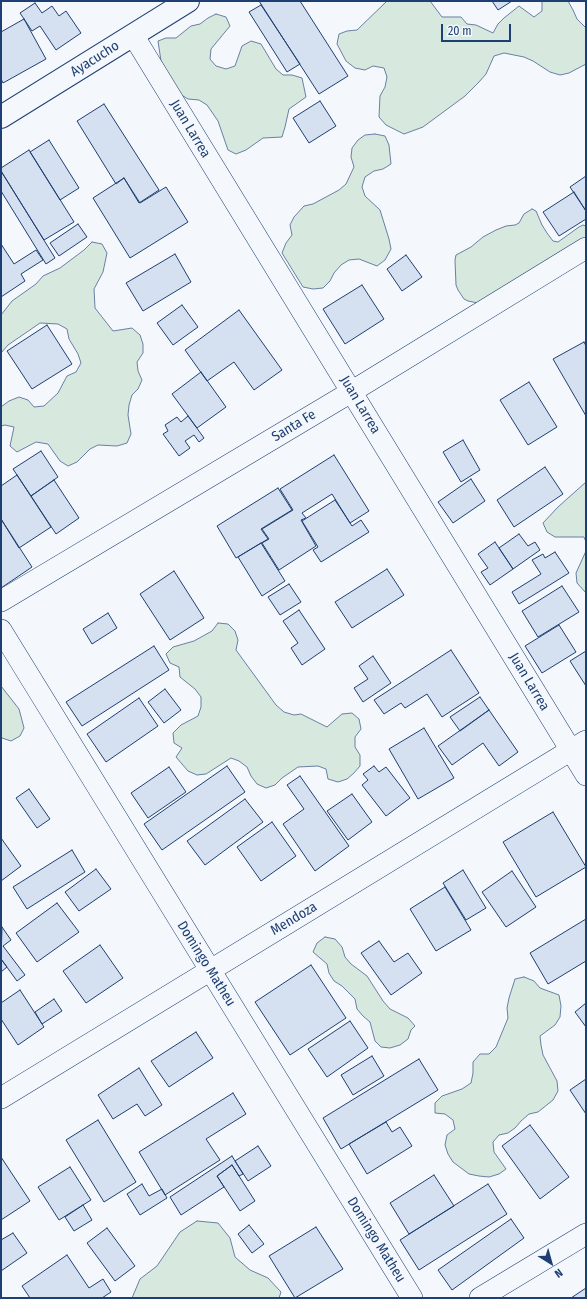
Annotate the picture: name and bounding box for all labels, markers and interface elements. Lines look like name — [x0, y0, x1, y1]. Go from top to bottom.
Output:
scale bar — [443, 16, 513, 42]
text: 20 m — [448, 24, 472, 38]
street label: Ayacucho — [68, 38, 122, 80]
street label: Juan Larrea — [166, 97, 214, 161]
street label: Juan Larrea — [336, 373, 384, 437]
street label: Santa Fe — [269, 406, 319, 446]
street label: Juan Larrea — [505, 650, 553, 714]
street label: Mendoza — [268, 899, 320, 939]
street label: Domingo Matheu — [173, 918, 239, 1010]
street label: Domingo Matheu — [343, 1194, 409, 1286]
north arrow — [531, 1243, 571, 1283]
text: N — [552, 1266, 565, 1280]

